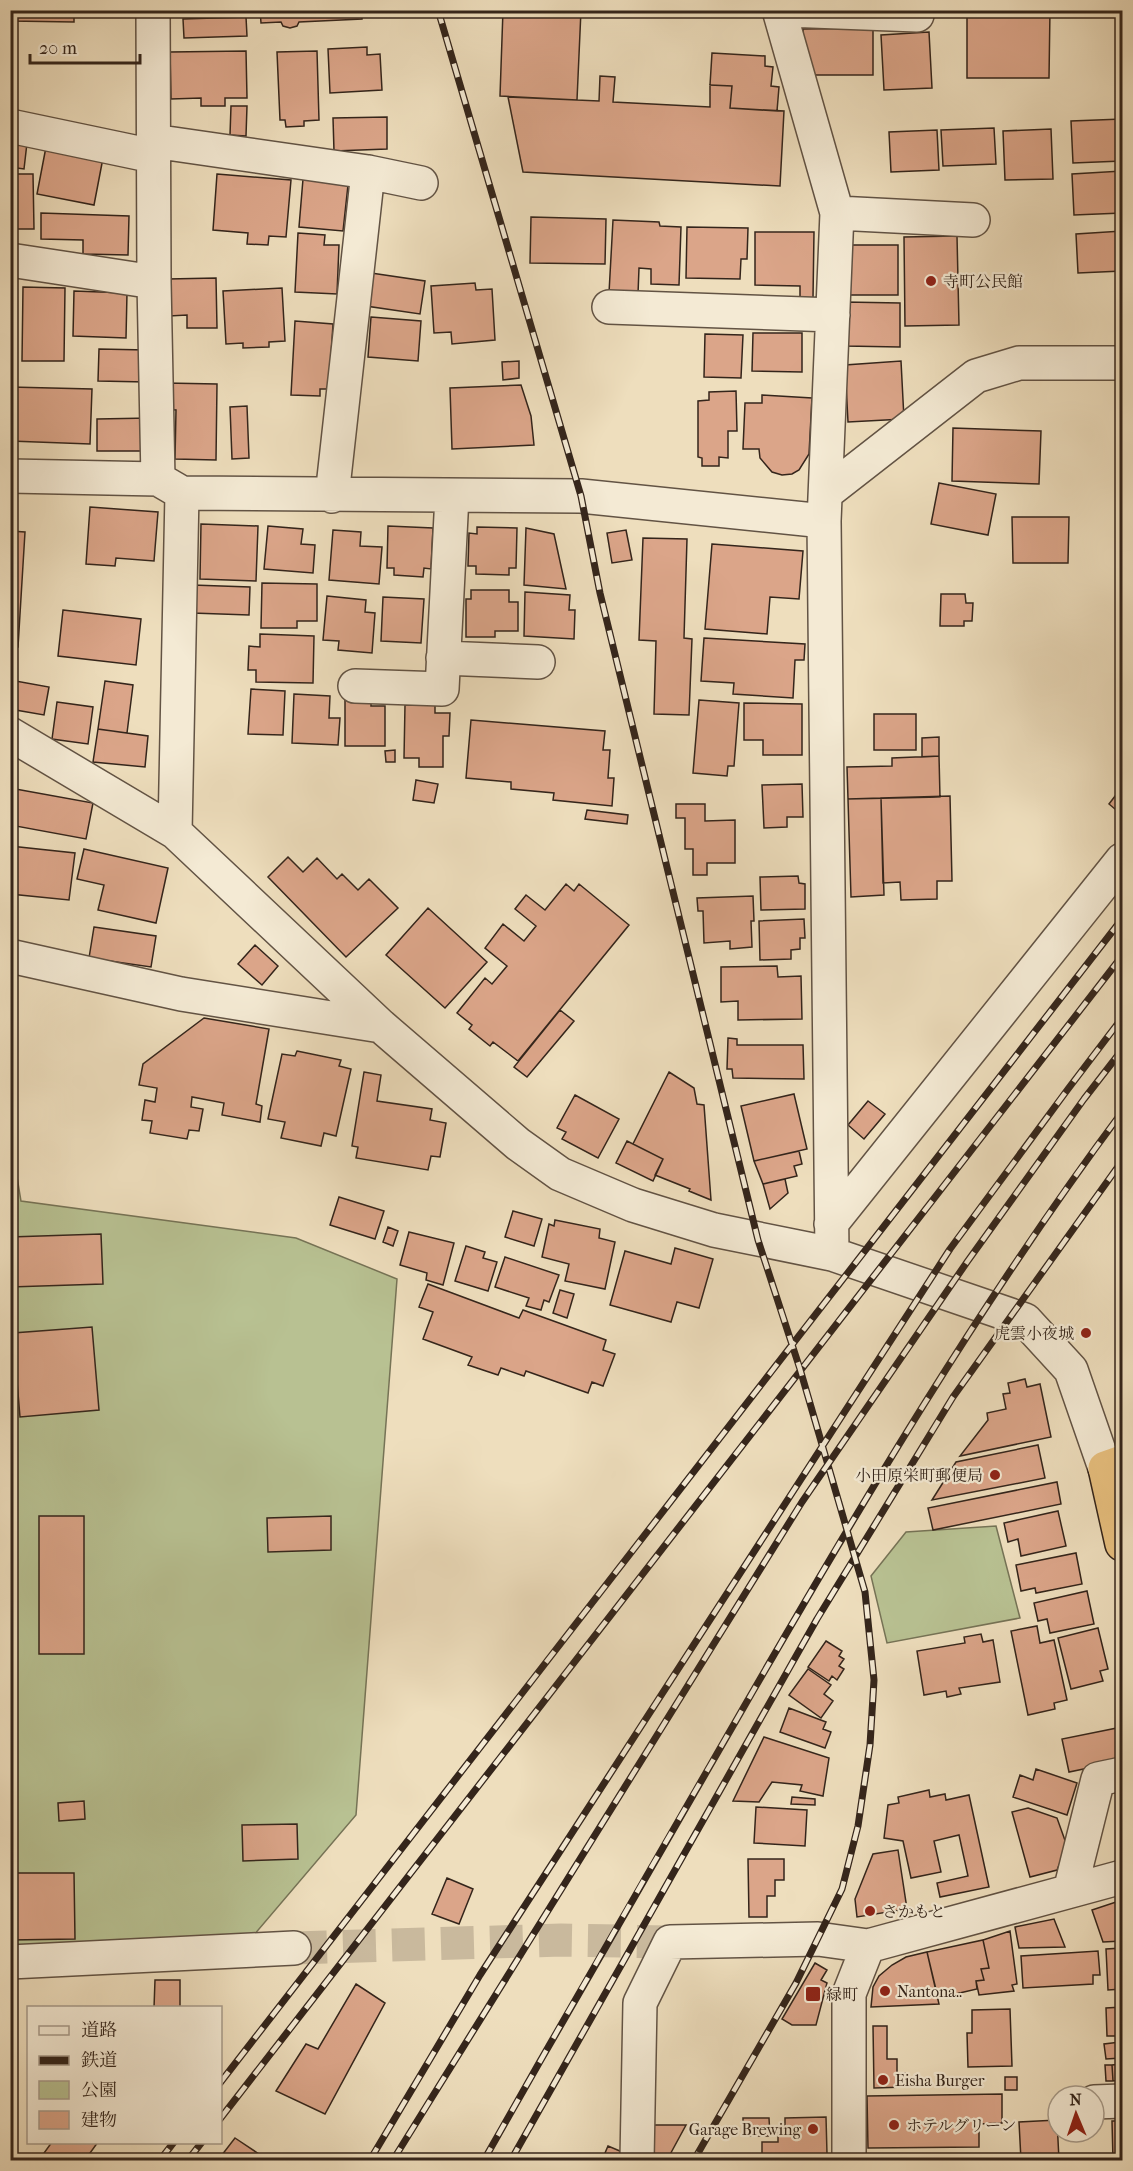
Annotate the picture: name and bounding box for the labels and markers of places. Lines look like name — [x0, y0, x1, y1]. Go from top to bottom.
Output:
place label: 寺町公民館 — [943, 272, 1023, 291]
marker: 寺町公民館 — [924, 274, 938, 288]
place label: 虎雲小夜城 — [994, 1324, 1074, 1343]
marker: 虎雲小夜城 — [1079, 1326, 1093, 1340]
place label: 小田原栄町郵便局 — [855, 1466, 983, 1485]
marker: 小田原栄町郵便局 — [988, 1468, 1002, 1482]
place label: さかもと — [882, 1902, 946, 1921]
marker: さかもと — [863, 1904, 877, 1918]
place label: Nantona.. — [897, 1982, 962, 2001]
marker: Nantona.. — [878, 1984, 892, 1998]
marker: 緑町 — [804, 1985, 822, 2003]
place label: 緑町 — [826, 1985, 858, 2004]
place label: Eisha Burger — [895, 2071, 985, 2090]
marker: Eisha Burger — [876, 2073, 890, 2087]
place label: ホテルグリーン — [906, 2116, 1017, 2135]
marker: ホテルグリーン — [887, 2118, 901, 2132]
place label: Garage Brewing — [689, 2120, 801, 2139]
marker: Garage Brewing — [806, 2122, 820, 2136]

